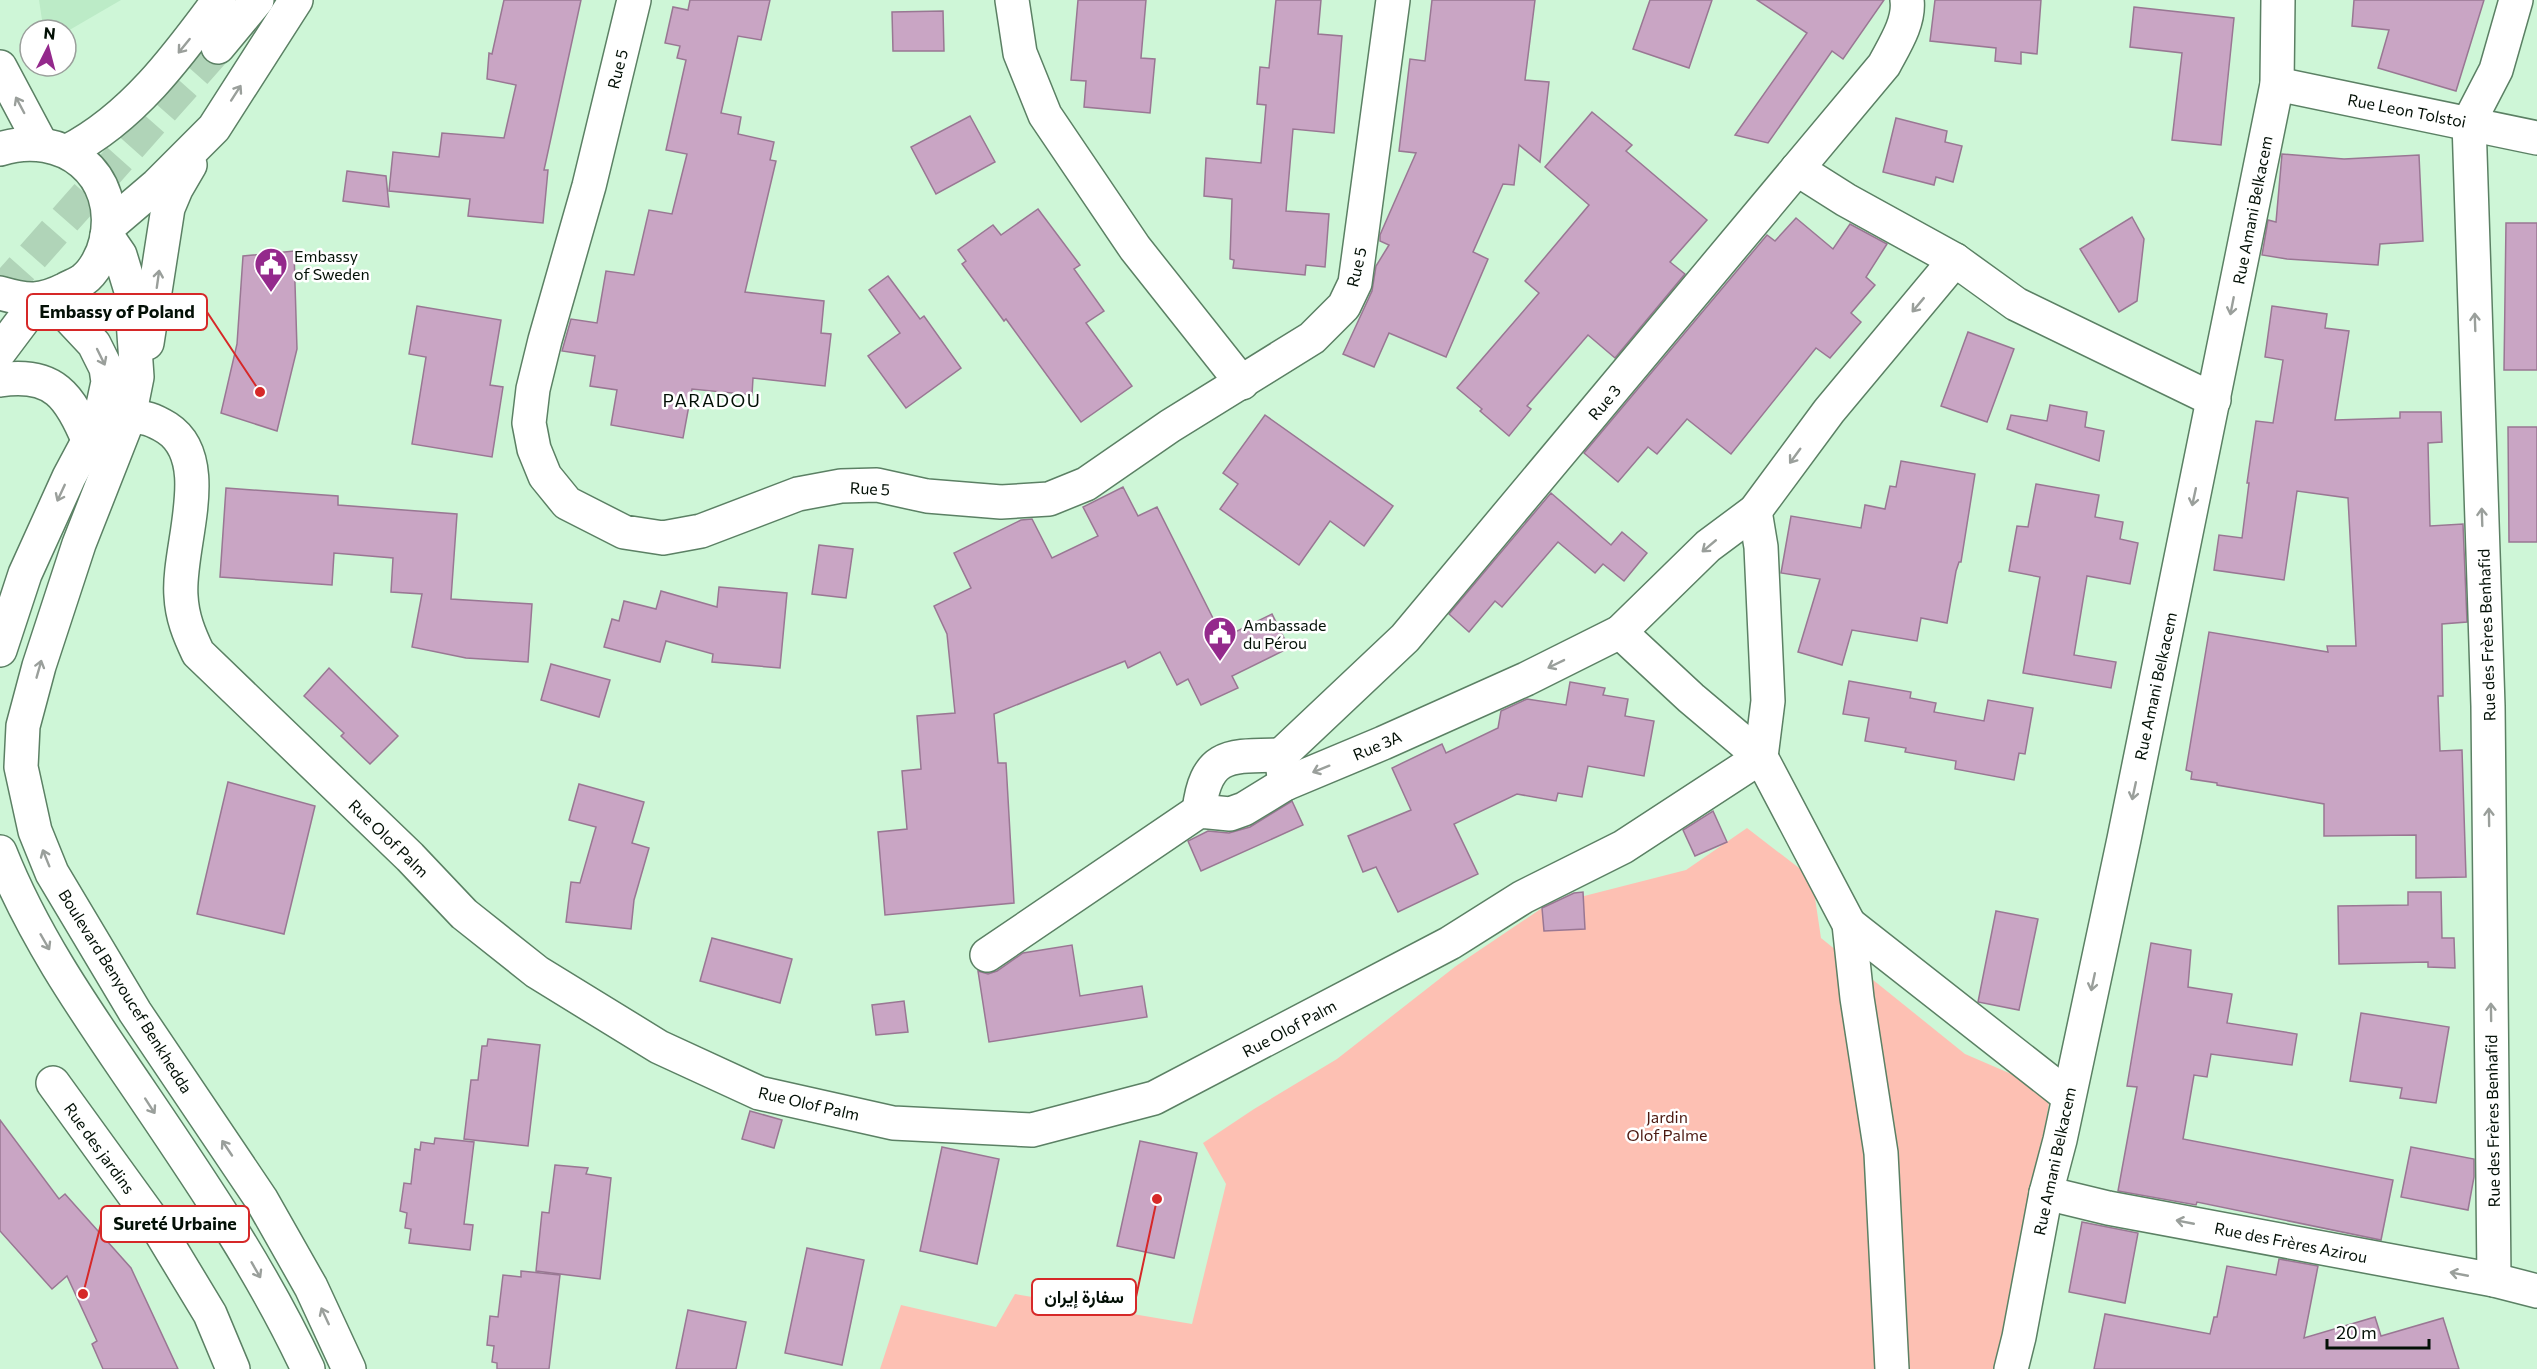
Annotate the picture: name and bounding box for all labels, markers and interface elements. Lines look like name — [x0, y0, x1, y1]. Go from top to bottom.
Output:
north arrow — [18, 18, 78, 78]
text: N — [43, 23, 57, 43]
one-way arrow — [177, 38, 190, 54]
street label: Rue 5 — [603, 47, 631, 91]
one-way arrow — [230, 86, 242, 102]
street label: Rue Leon Tolstoi — [2346, 89, 2468, 131]
one-way arrow — [14, 97, 26, 115]
street label: Rue Amani Belkacem — [2228, 134, 2276, 286]
street label: Rue 5 — [1342, 245, 1370, 289]
public building icon: Embassy of Sweden — [253, 246, 289, 293]
place label: Embassy of Sweden — [294, 246, 370, 283]
one-way arrow — [153, 269, 164, 289]
callout: Embassy of Poland — [27, 294, 207, 330]
one-way arrow — [2226, 296, 2238, 315]
one-way arrow — [1911, 297, 1924, 313]
text: Embassy of Poland — [39, 300, 195, 322]
one-way arrow — [2470, 313, 2481, 333]
one-way arrow — [95, 348, 107, 366]
street label: Rue 3 — [1584, 380, 1624, 424]
district label: PARADOU — [663, 389, 761, 411]
one-way arrow — [1789, 448, 1802, 464]
street label: Rue 5 — [849, 477, 891, 499]
one-way arrow — [55, 484, 67, 502]
one-way arrow — [2188, 487, 2199, 507]
one-way arrow — [2476, 508, 2488, 528]
one-way arrow — [1702, 539, 1717, 553]
street label: Rue des Frères Benhafid — [2473, 548, 2499, 722]
street label: Rue Amani Belkacem — [2130, 610, 2180, 762]
public building icon: Ambassade du Pérou — [1202, 615, 1238, 662]
place label: Ambassade du Pérou — [1243, 615, 1326, 652]
one-way arrow — [1548, 659, 1566, 670]
one-way arrow — [34, 660, 45, 679]
street label: Rue 3A — [1350, 726, 1404, 764]
one-way arrow — [1312, 764, 1330, 775]
one-way arrow — [2128, 781, 2139, 800]
street label: Rue Olof Palm — [345, 795, 433, 881]
one-way arrow — [2483, 807, 2495, 827]
one-way arrow — [40, 849, 51, 867]
street label: Boulevard Benyoucef Benkhedda — [55, 886, 197, 1096]
one-way arrow — [39, 934, 51, 951]
one-way arrow — [2087, 972, 2098, 991]
street label: Rue Olof Palm — [1239, 995, 1339, 1061]
one-way arrow — [2485, 1002, 2497, 1022]
street label: Rue des Frères Benhafid — [2481, 1035, 2503, 1207]
street label: Rue Olof Palm — [756, 1082, 862, 1124]
street label: Rue Amani Belkacem — [2029, 1085, 2079, 1237]
one-way arrow — [144, 1098, 156, 1114]
street label: Rue des jardins — [61, 1099, 139, 1197]
park label: Jardin Olof Palme — [1627, 1107, 1707, 1144]
one-way arrow — [220, 1139, 233, 1156]
callout: Sureté Urbaine — [101, 1206, 249, 1242]
text: Sureté Urbaine — [113, 1212, 237, 1234]
one-way arrow — [2176, 1216, 2196, 1227]
street label: Rue des Frères Azirou — [2213, 1218, 2369, 1266]
one-way arrow — [250, 1261, 262, 1278]
one-way arrow — [2450, 1268, 2470, 1279]
callout: سفارة إيران — [1032, 1279, 1136, 1315]
text: سفارة إيران — [1044, 1285, 1124, 1309]
one-way arrow — [318, 1307, 330, 1325]
scale bar — [2327, 1312, 2429, 1350]
text: 20 m — [2336, 1321, 2377, 1343]

